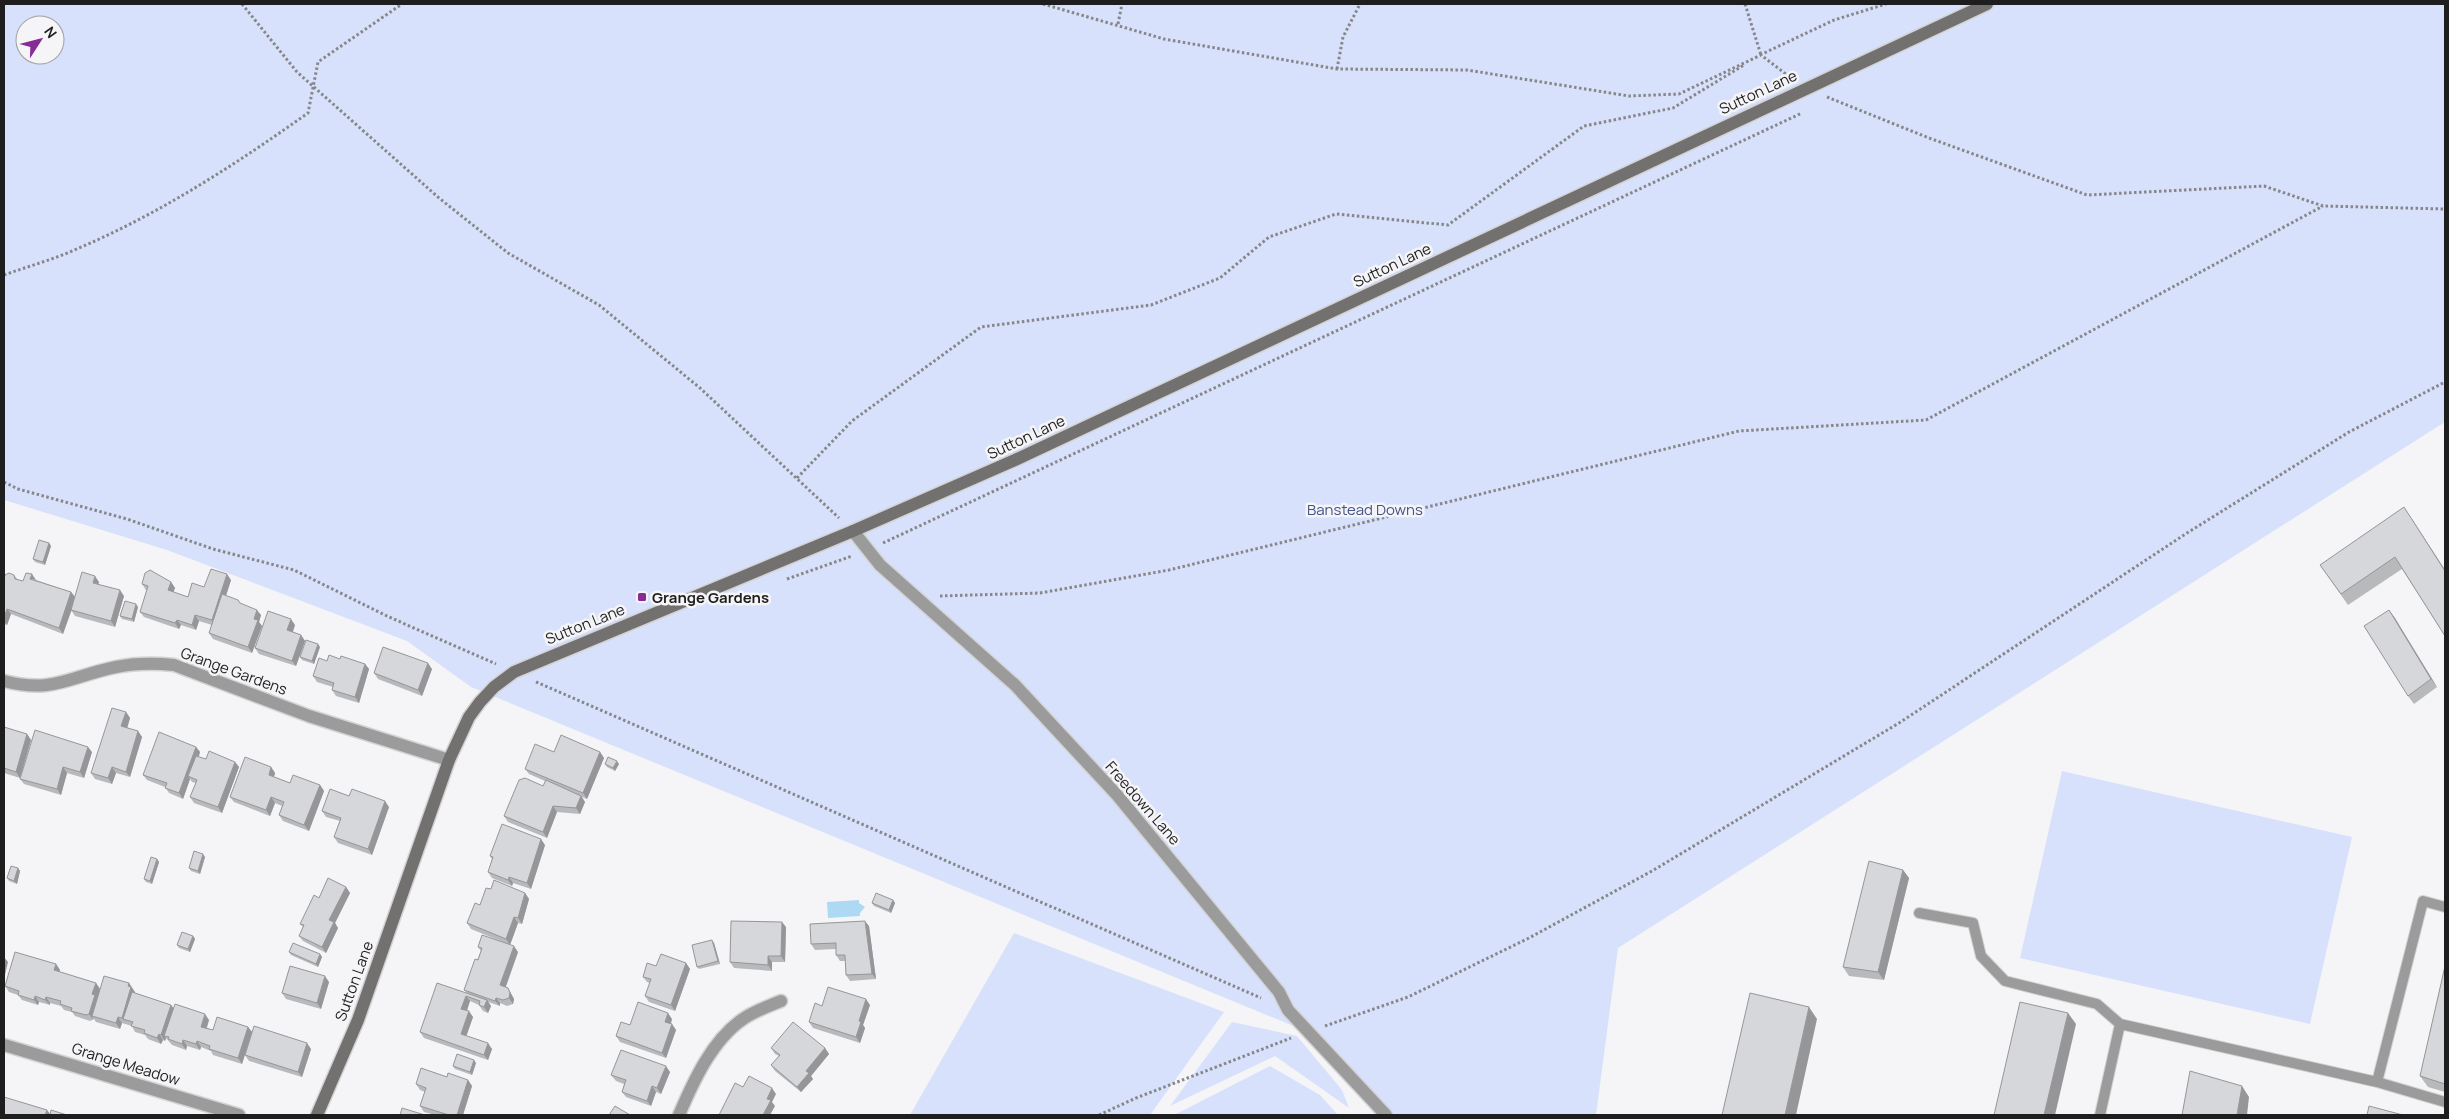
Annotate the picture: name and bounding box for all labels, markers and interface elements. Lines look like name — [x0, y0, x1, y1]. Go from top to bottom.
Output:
north arrow — [15, 15, 65, 65]
text: N — [40, 22, 62, 42]
street label: Sutton Lane — [1716, 65, 1801, 119]
street label: Sutton Lane — [1350, 238, 1435, 292]
street label: Sutton Lane — [984, 410, 1069, 464]
park label: Banstead Downs — [1307, 499, 1423, 520]
place label: Grange Gardens — [652, 587, 769, 608]
marker: Grange Gardens — [636, 591, 648, 603]
street label: Sutton Lane — [542, 599, 628, 649]
street label: Grange Gardens — [178, 642, 290, 700]
street label: Freedown Lane — [1101, 757, 1185, 850]
street label: Sutton Lane — [330, 938, 378, 1024]
street label: Grange Meadow — [69, 1038, 183, 1091]

